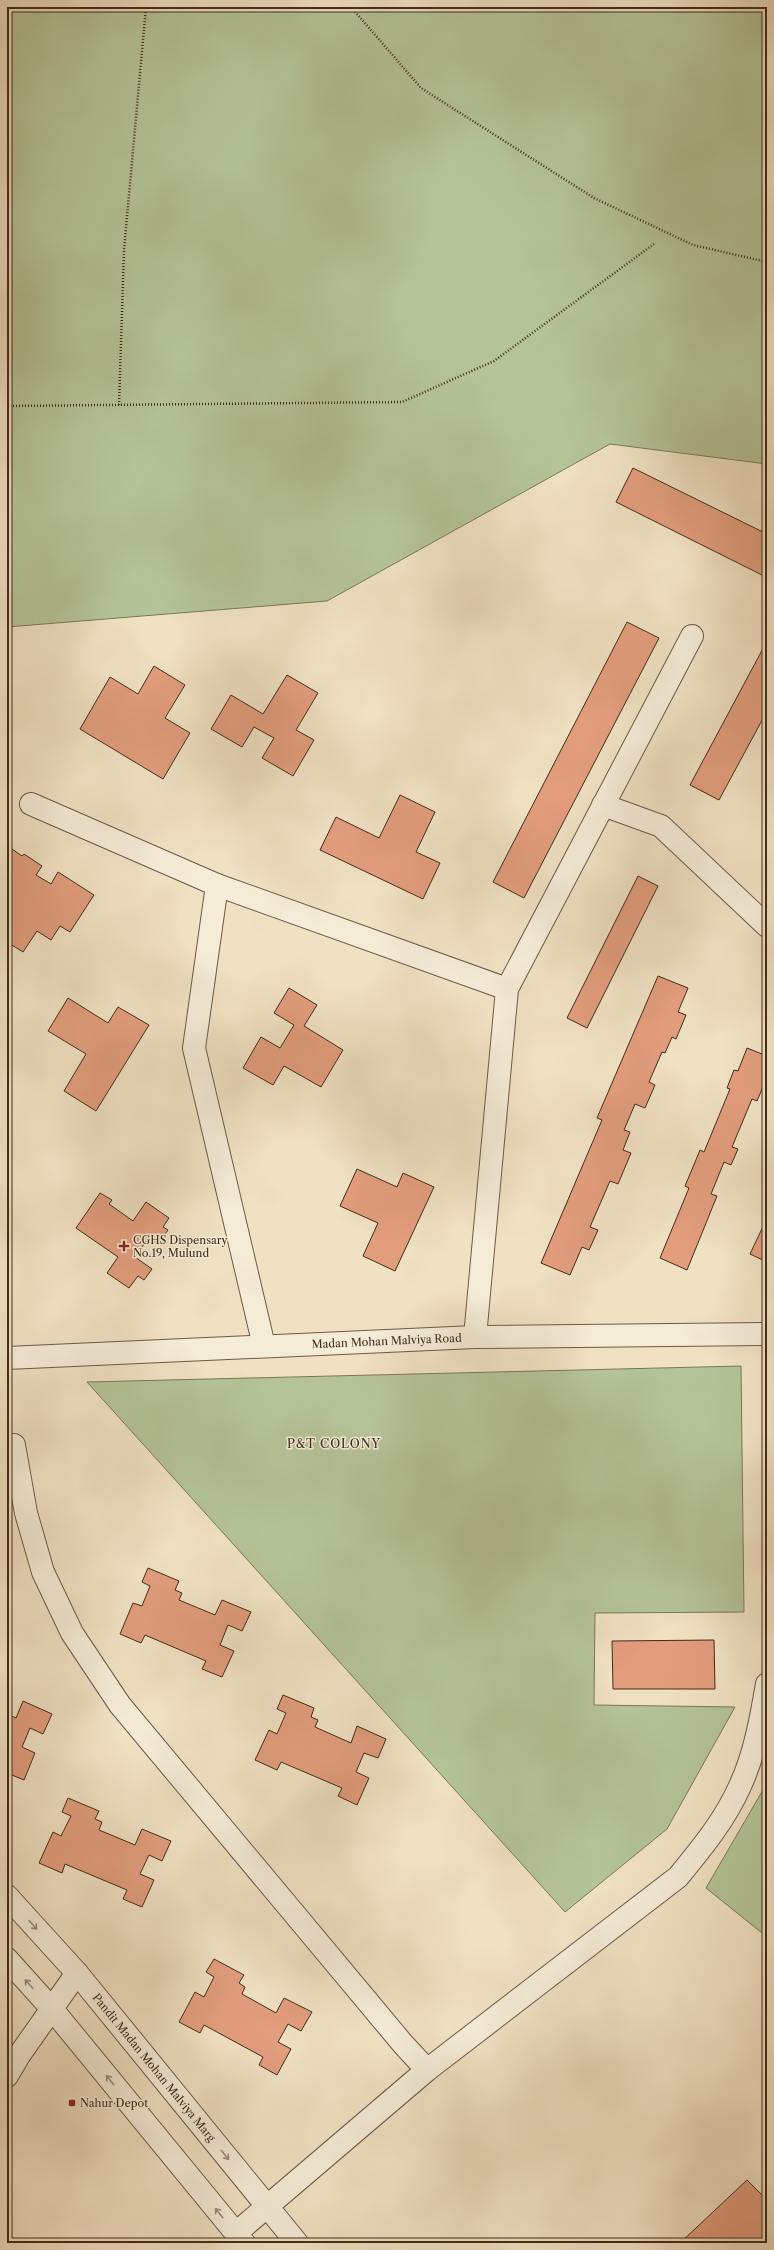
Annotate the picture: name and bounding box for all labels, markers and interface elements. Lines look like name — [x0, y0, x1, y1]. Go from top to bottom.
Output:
place label: CGHS Dispensary No.19, Mulund — [133, 1233, 228, 1260]
marker: CGHS Dispensary No.19, Mulund — [118, 1240, 130, 1252]
street label: Madan Mohan Malviya Road — [311, 1331, 462, 1351]
district label: P&T COLONY — [287, 1436, 381, 1451]
one-way arrow — [28, 1920, 38, 1930]
one-way arrow — [25, 1979, 34, 1989]
street label: Pandit Madan Mohan Malviya Marg — [90, 1991, 219, 2145]
one-way arrow — [105, 2075, 114, 2085]
place label: Nahur Depot — [80, 2096, 148, 2110]
marker: Nahur Depot — [67, 2098, 77, 2108]
one-way arrow — [221, 2150, 230, 2161]
one-way arrow — [215, 2207, 224, 2218]

